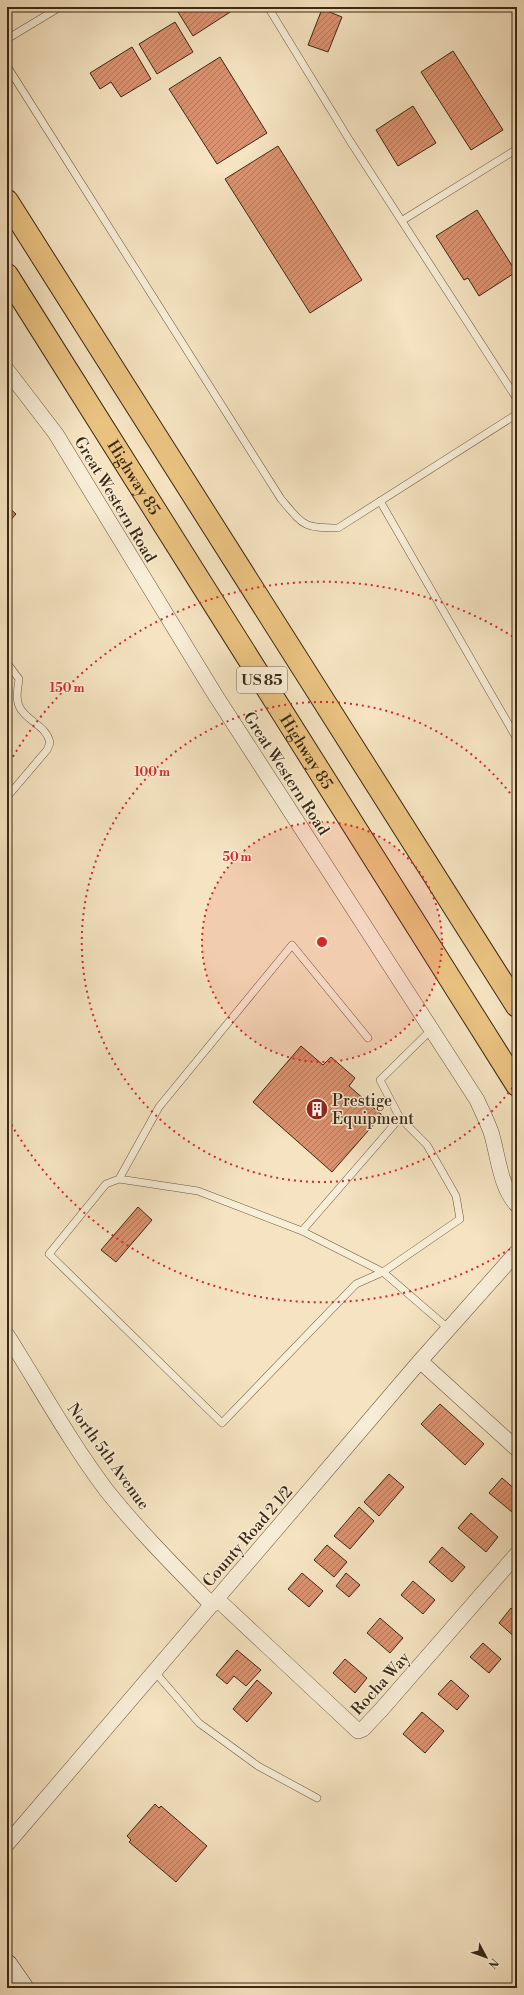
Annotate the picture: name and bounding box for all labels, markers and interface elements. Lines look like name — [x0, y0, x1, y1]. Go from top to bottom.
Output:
street label: Great Western Road — [70, 433, 161, 566]
street label: Highway 85 — [102, 437, 165, 519]
road number: US 85 — [237, 667, 287, 693]
text: 150 m — [50, 681, 84, 696]
street label: Great Western Road — [239, 708, 334, 839]
street label: Highway 85 — [275, 711, 337, 793]
text: 100 m — [134, 765, 170, 780]
text: 50 m — [222, 850, 252, 865]
centre of rings — [315, 935, 329, 949]
place label: Prestige Equipment — [332, 1091, 414, 1129]
building icon: Prestige Equipment — [304, 1096, 330, 1122]
street label: North 5th Avenue — [63, 1399, 154, 1514]
street label: County Road 2 1/2 — [198, 1482, 297, 1591]
street label: Rocha Way — [347, 1648, 414, 1719]
north arrow — [466, 1937, 506, 1977]
text: N — [484, 1955, 501, 1971]

